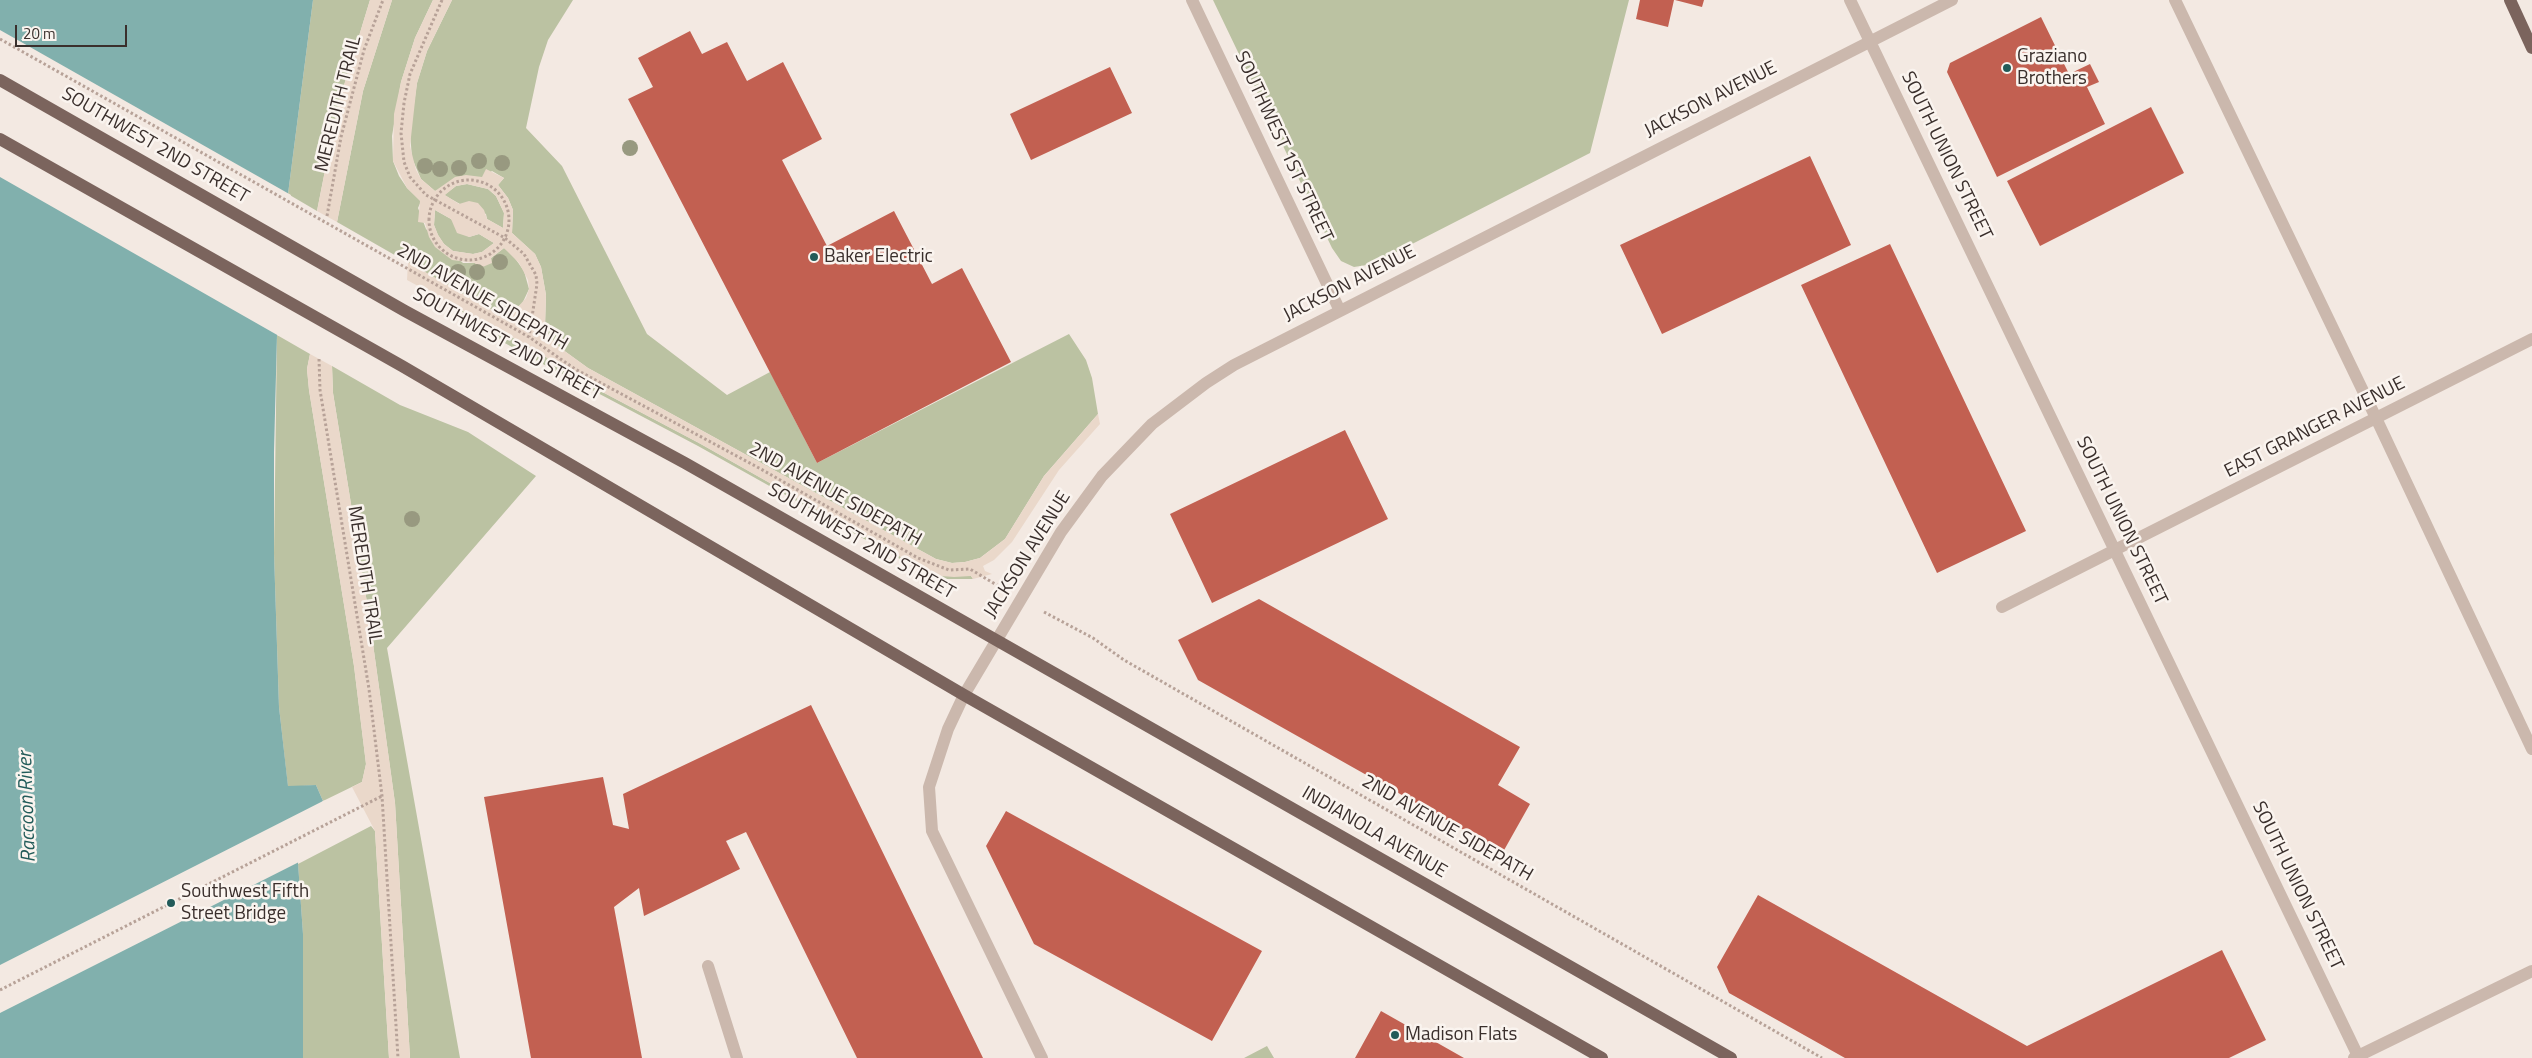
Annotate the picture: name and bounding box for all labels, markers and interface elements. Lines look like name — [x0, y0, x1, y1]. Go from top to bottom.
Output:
scale bar — [18, 15, 130, 47]
text: 20 m — [23, 22, 56, 45]
street label: MEREDITH TRAIL — [311, 34, 367, 174]
place label: Graziano Brothers — [2017, 46, 2087, 90]
street label: SOUTHWEST 1ST STREET — [1229, 48, 1337, 246]
street label: JACKSON AVENUE — [1641, 57, 1781, 143]
marker: Graziano Brothers — [2001, 62, 2013, 74]
street label: SOUTH UNION STREET — [1895, 68, 1997, 244]
street label: SOUTHWEST 2ND STREET — [57, 83, 253, 209]
street label: 2ND AVENUE SIDEPATH — [392, 240, 572, 356]
street label: JACKSON AVENUE — [1280, 241, 1420, 327]
place label: Baker Electric — [824, 246, 933, 268]
marker: Baker Electric — [808, 251, 820, 263]
street label: SOUTHWEST 2ND STREET — [409, 284, 605, 406]
street label: EAST GRANGER AVENUE — [2221, 373, 2409, 483]
street label: SOUTH UNION STREET — [2070, 433, 2172, 609]
street label: 2ND AVENUE SIDEPATH — [745, 438, 925, 552]
street label: SOUTHWEST 2ND STREET — [763, 479, 959, 605]
street label: JACKSON AVENUE — [980, 487, 1076, 623]
street label: MEREDITH TRAIL — [342, 504, 386, 646]
water label: Raccoon River — [14, 751, 42, 863]
street label: 2ND AVENUE SIDEPATH — [1357, 771, 1537, 887]
street label: INDIANOLA AVENUE — [1297, 782, 1451, 884]
street label: SOUTH UNION STREET — [2246, 798, 2348, 974]
place label: Southwest Fifth Street Bridge — [181, 881, 309, 925]
marker: Southwest Fifth Street Bridge — [165, 897, 177, 909]
place label: Madison Flats — [1405, 1024, 1517, 1046]
marker: Madison Flats — [1389, 1029, 1401, 1041]

